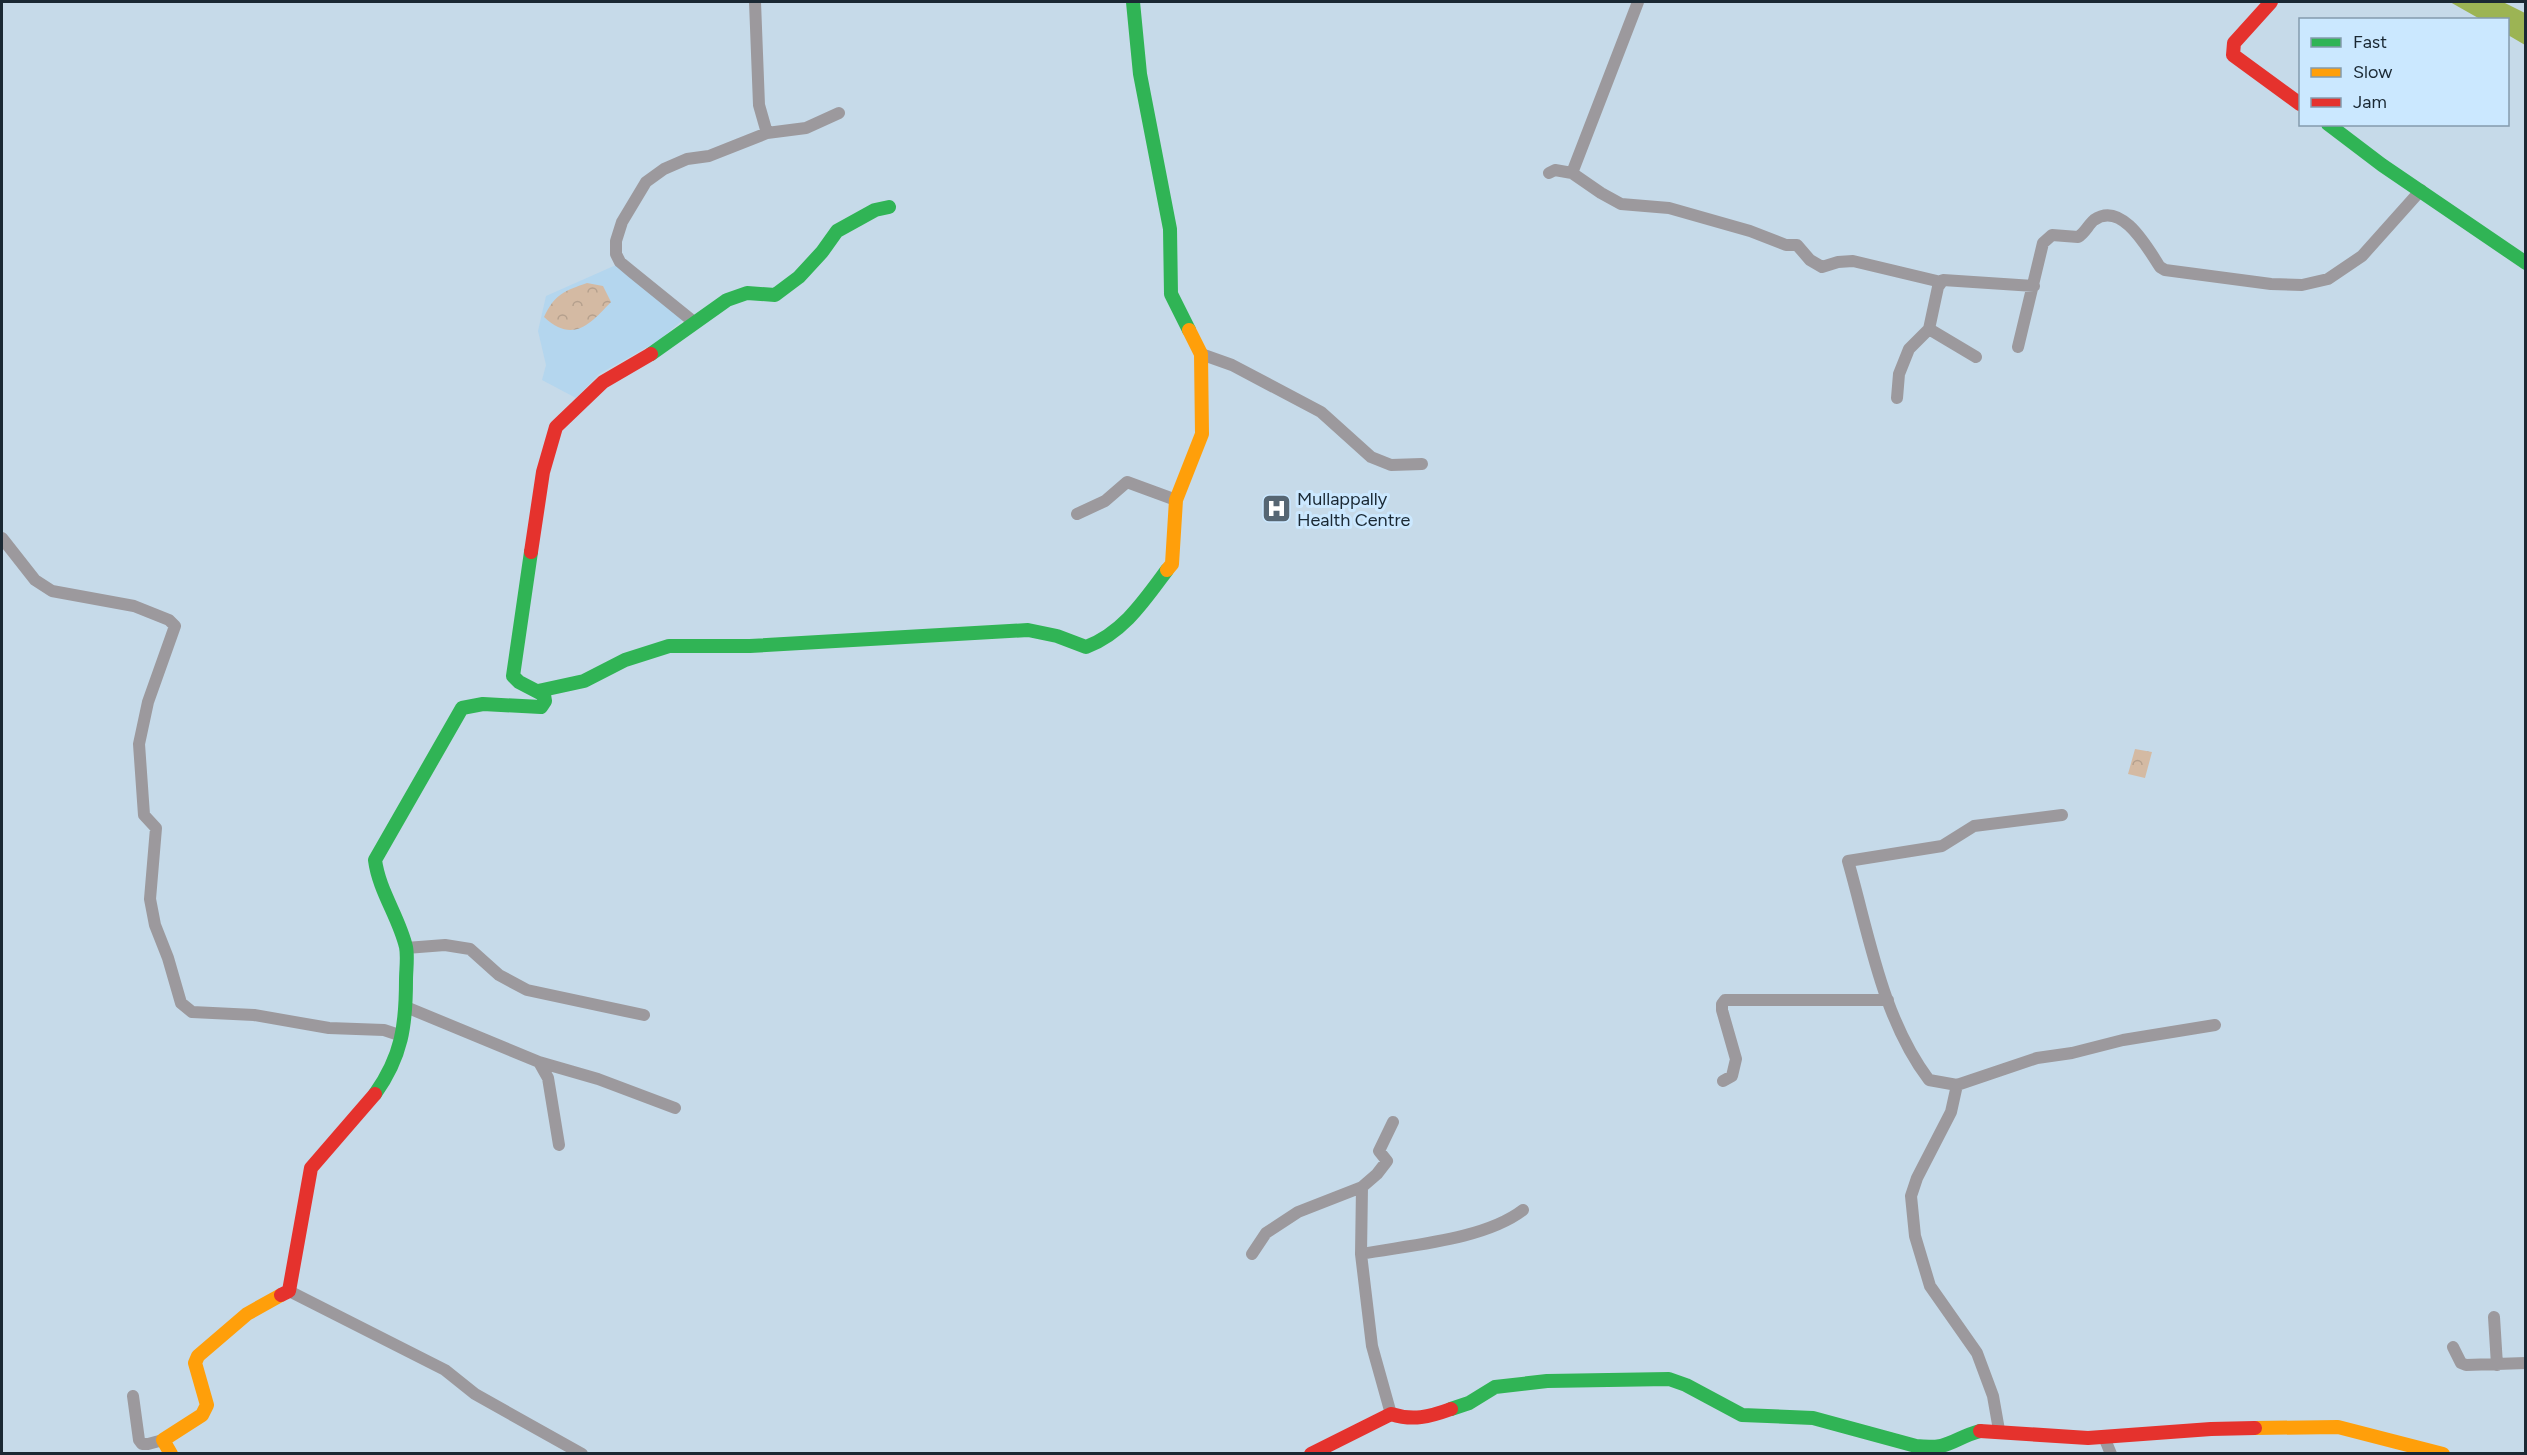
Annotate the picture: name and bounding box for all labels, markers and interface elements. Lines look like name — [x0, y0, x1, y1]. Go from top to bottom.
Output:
legend — [2299, 18, 2509, 126]
text: Fast — [2353, 31, 2387, 53]
text: Slow — [2353, 61, 2392, 83]
text: Jam — [2353, 91, 2387, 113]
place label: Mullappally Health Centre — [1297, 488, 1411, 531]
hospital icon: Mullappally Health Centre — [1260, 493, 1292, 525]

